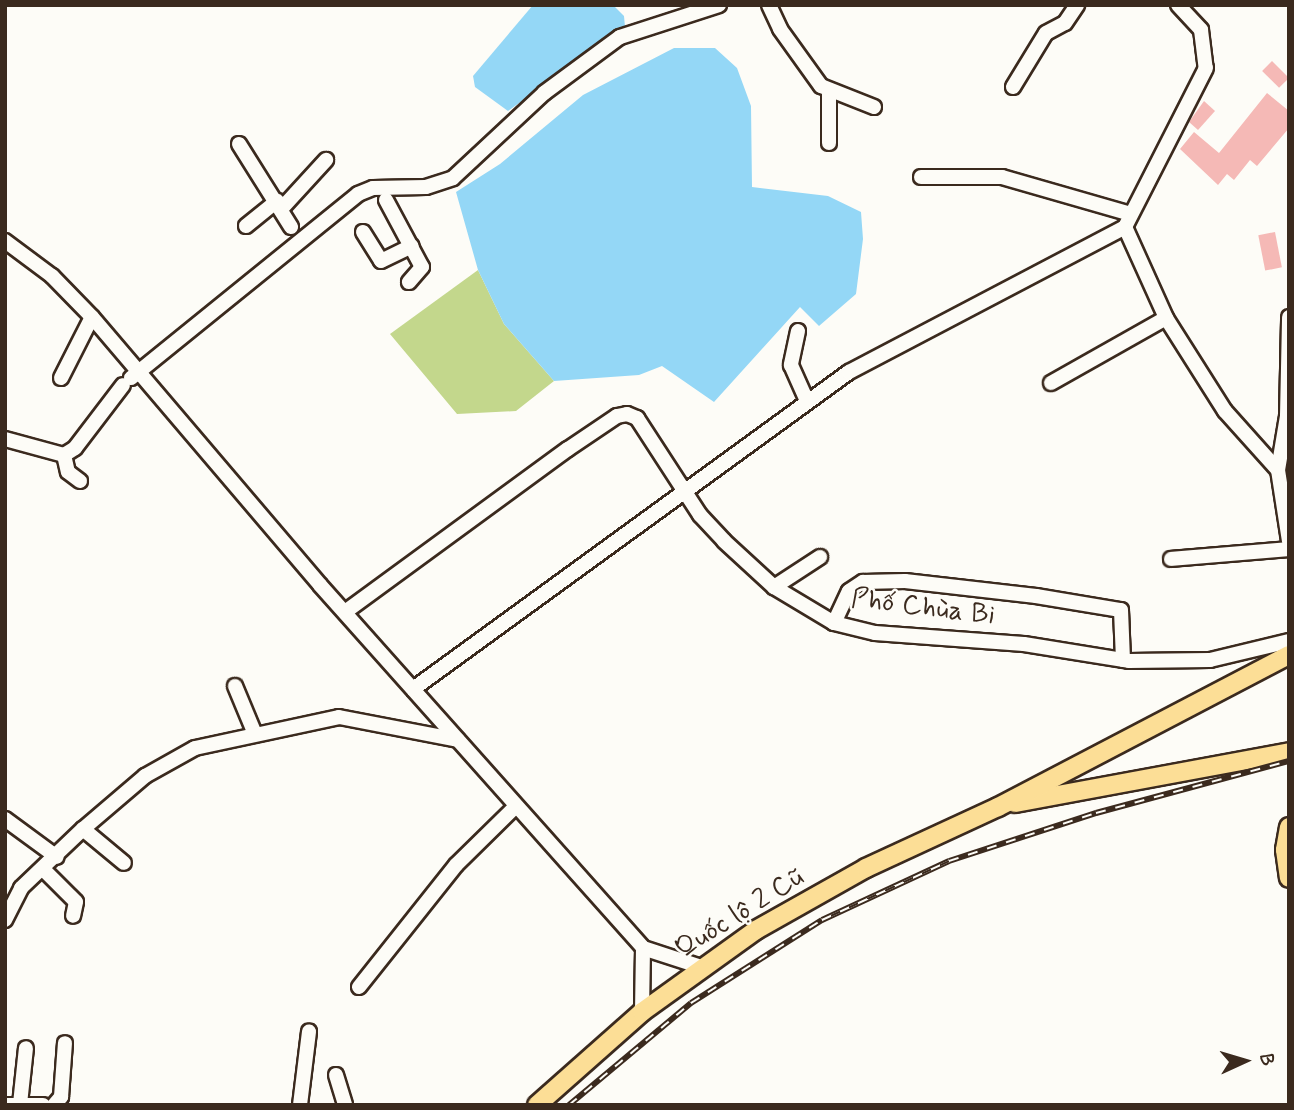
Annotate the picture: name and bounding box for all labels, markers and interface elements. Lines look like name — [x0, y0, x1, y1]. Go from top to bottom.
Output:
street label: Phố Chùa Bi — [849, 583, 997, 633]
street label: Quốc lộ 2 Cũ — [669, 861, 811, 967]
north arrow — [1210, 1026, 1280, 1096]
text: B — [1254, 1053, 1279, 1066]

